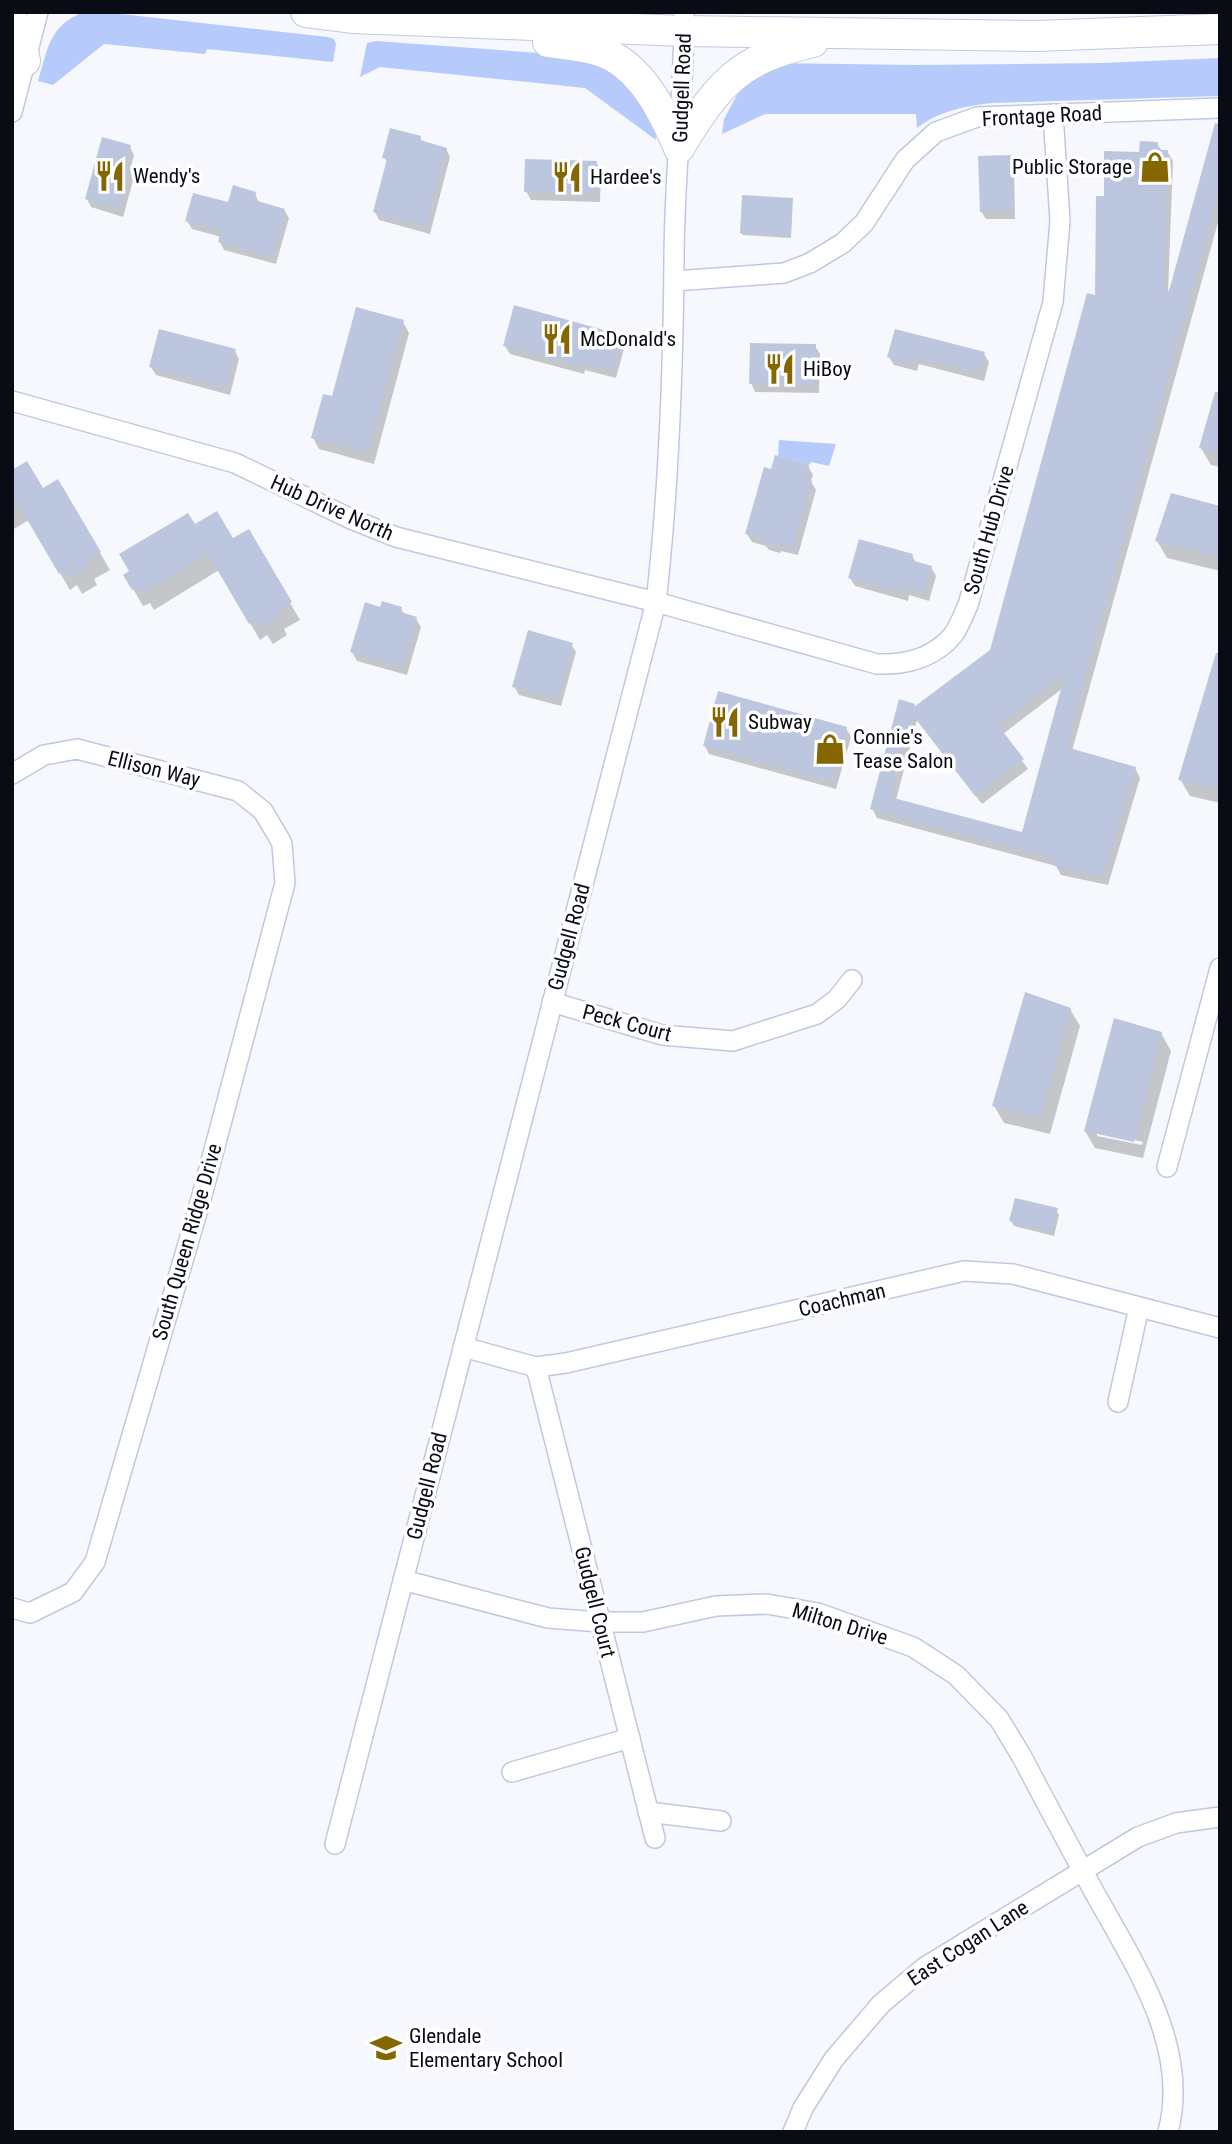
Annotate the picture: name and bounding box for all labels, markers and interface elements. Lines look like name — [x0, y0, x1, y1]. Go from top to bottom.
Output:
street label: Gudgell Road — [668, 33, 696, 143]
street label: Frontage Road — [981, 101, 1103, 131]
shop icon: Public Storage — [1138, 150, 1172, 184]
place label: Public Storage — [1012, 155, 1132, 179]
restaurant icon: Wendy's — [93, 159, 127, 193]
restaurant icon: Hardee's — [550, 160, 584, 194]
place label: Wendy's — [133, 164, 200, 188]
place label: Hardee's — [590, 165, 662, 189]
restaurant icon: McDonald's — [540, 322, 574, 356]
place label: McDonald's — [580, 327, 676, 351]
restaurant icon: HiBoy — [763, 352, 797, 386]
place label: HiBoy — [803, 357, 852, 381]
street label: South Hub Drive — [959, 463, 1019, 597]
street label: Hub Drive North — [267, 470, 397, 546]
restaurant icon: Subway — [708, 705, 742, 739]
place label: Subway — [748, 710, 812, 734]
place label: Connie's Tease Salon — [853, 725, 954, 773]
shop icon: Connie's Tease Salon — [813, 732, 847, 766]
street label: Ellison Way — [105, 746, 203, 792]
street label: Gudgell Road — [543, 881, 595, 993]
street label: Peck Court — [580, 1000, 674, 1046]
street label: South Queen Ridge Drive — [147, 1141, 227, 1343]
street label: Coachman — [796, 1278, 888, 1322]
street label: Gudgell Road — [402, 1430, 452, 1542]
street label: Gudgell Court — [570, 1544, 620, 1660]
street label: Milton Drive — [789, 1598, 891, 1650]
street label: East Cogan Lane — [903, 1895, 1033, 1991]
place label: Glendale Elementary School — [409, 2024, 563, 2072]
school or university icon: Glendale Elementary School — [369, 2031, 403, 2065]

